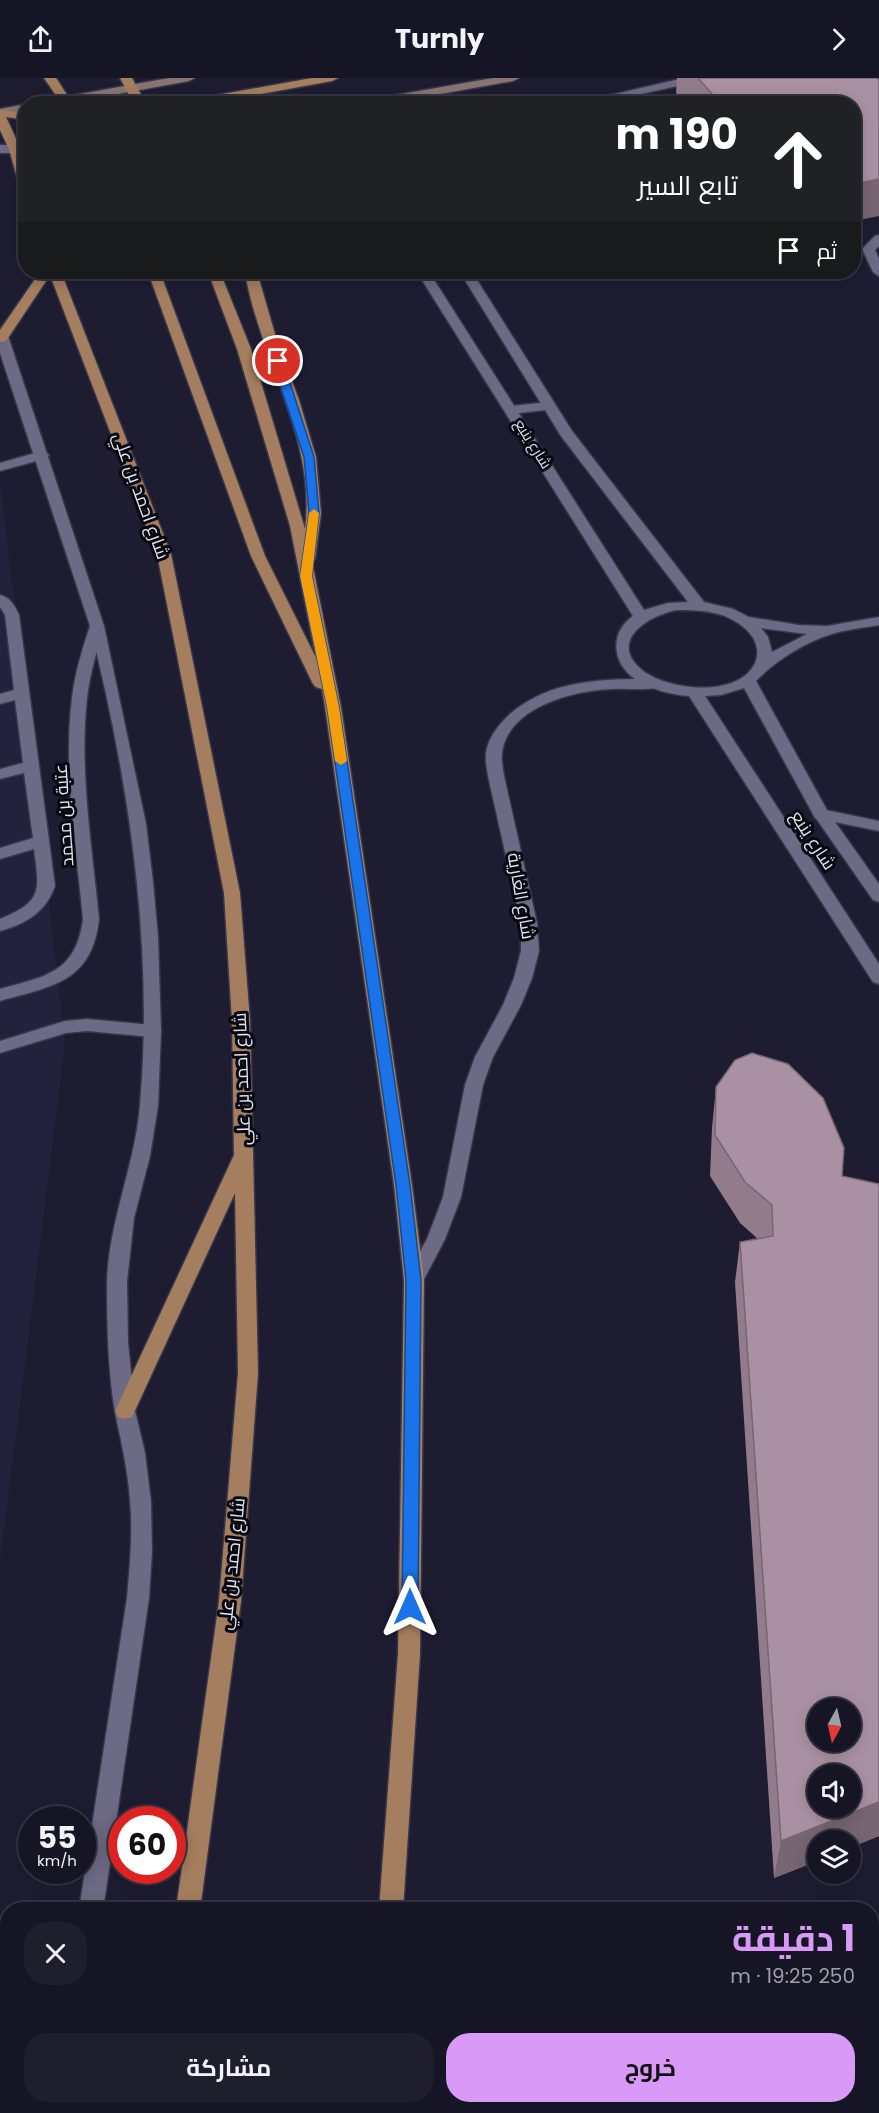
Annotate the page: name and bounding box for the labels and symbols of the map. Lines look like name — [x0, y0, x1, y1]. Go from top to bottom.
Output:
pin — [252, 335, 303, 386]
street label: شارع ينبع — [509, 415, 557, 473]
street label: شارع احمد بن علي — [105, 429, 176, 563]
street label: عتبة بن محمد — [47, 763, 80, 867]
street label: شارع ينبع — [785, 805, 842, 874]
street label: شارع الغارية — [502, 851, 541, 941]
street label: شارع احمد بن علي — [227, 1012, 258, 1146]
street label: شارع احمد بن علي — [212, 1497, 253, 1632]
position arrow — [378, 1575, 442, 1639]
north arrow — [807, 1698, 861, 1752]
speed limit sign: 60 — [108, 1806, 186, 1884]

